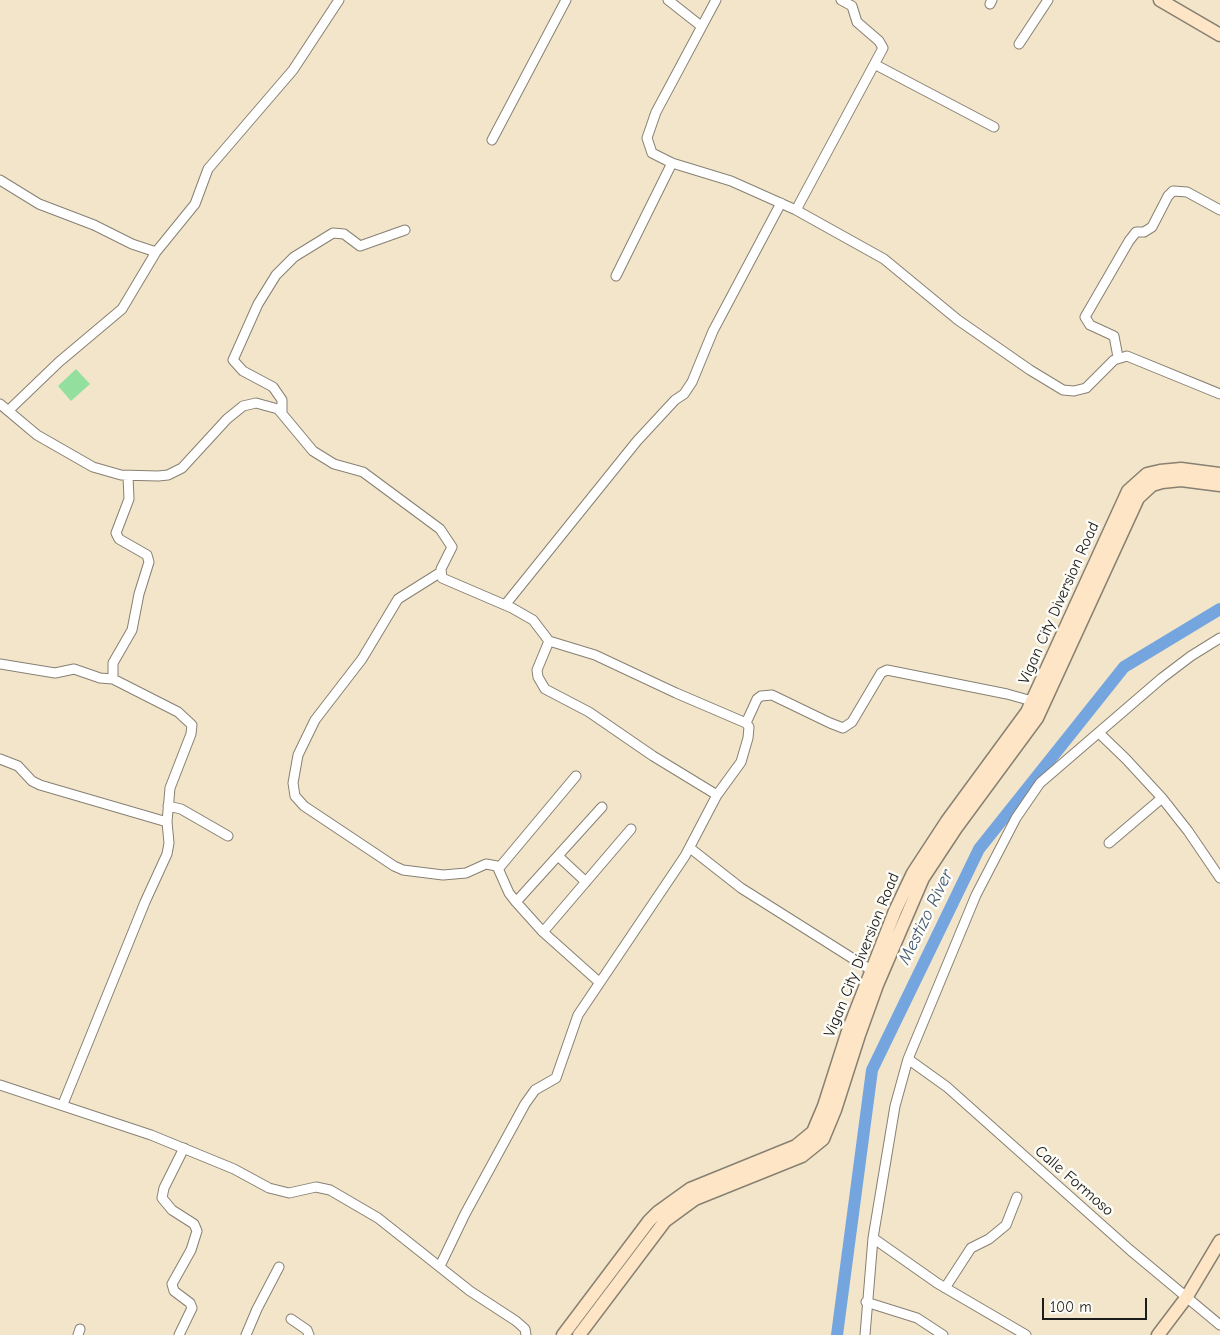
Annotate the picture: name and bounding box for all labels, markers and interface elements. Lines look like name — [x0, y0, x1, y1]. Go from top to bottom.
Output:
street label: Vigan City Diversion Road — [1015, 519, 1103, 687]
water label: Mestizo River — [894, 866, 958, 968]
street label: Vigan City Diversion Road — [820, 870, 904, 1040]
street label: Calle Formoso — [1031, 1142, 1117, 1220]
scale bar — [1045, 1288, 1150, 1320]
text: 100 m — [1050, 1298, 1092, 1316]

